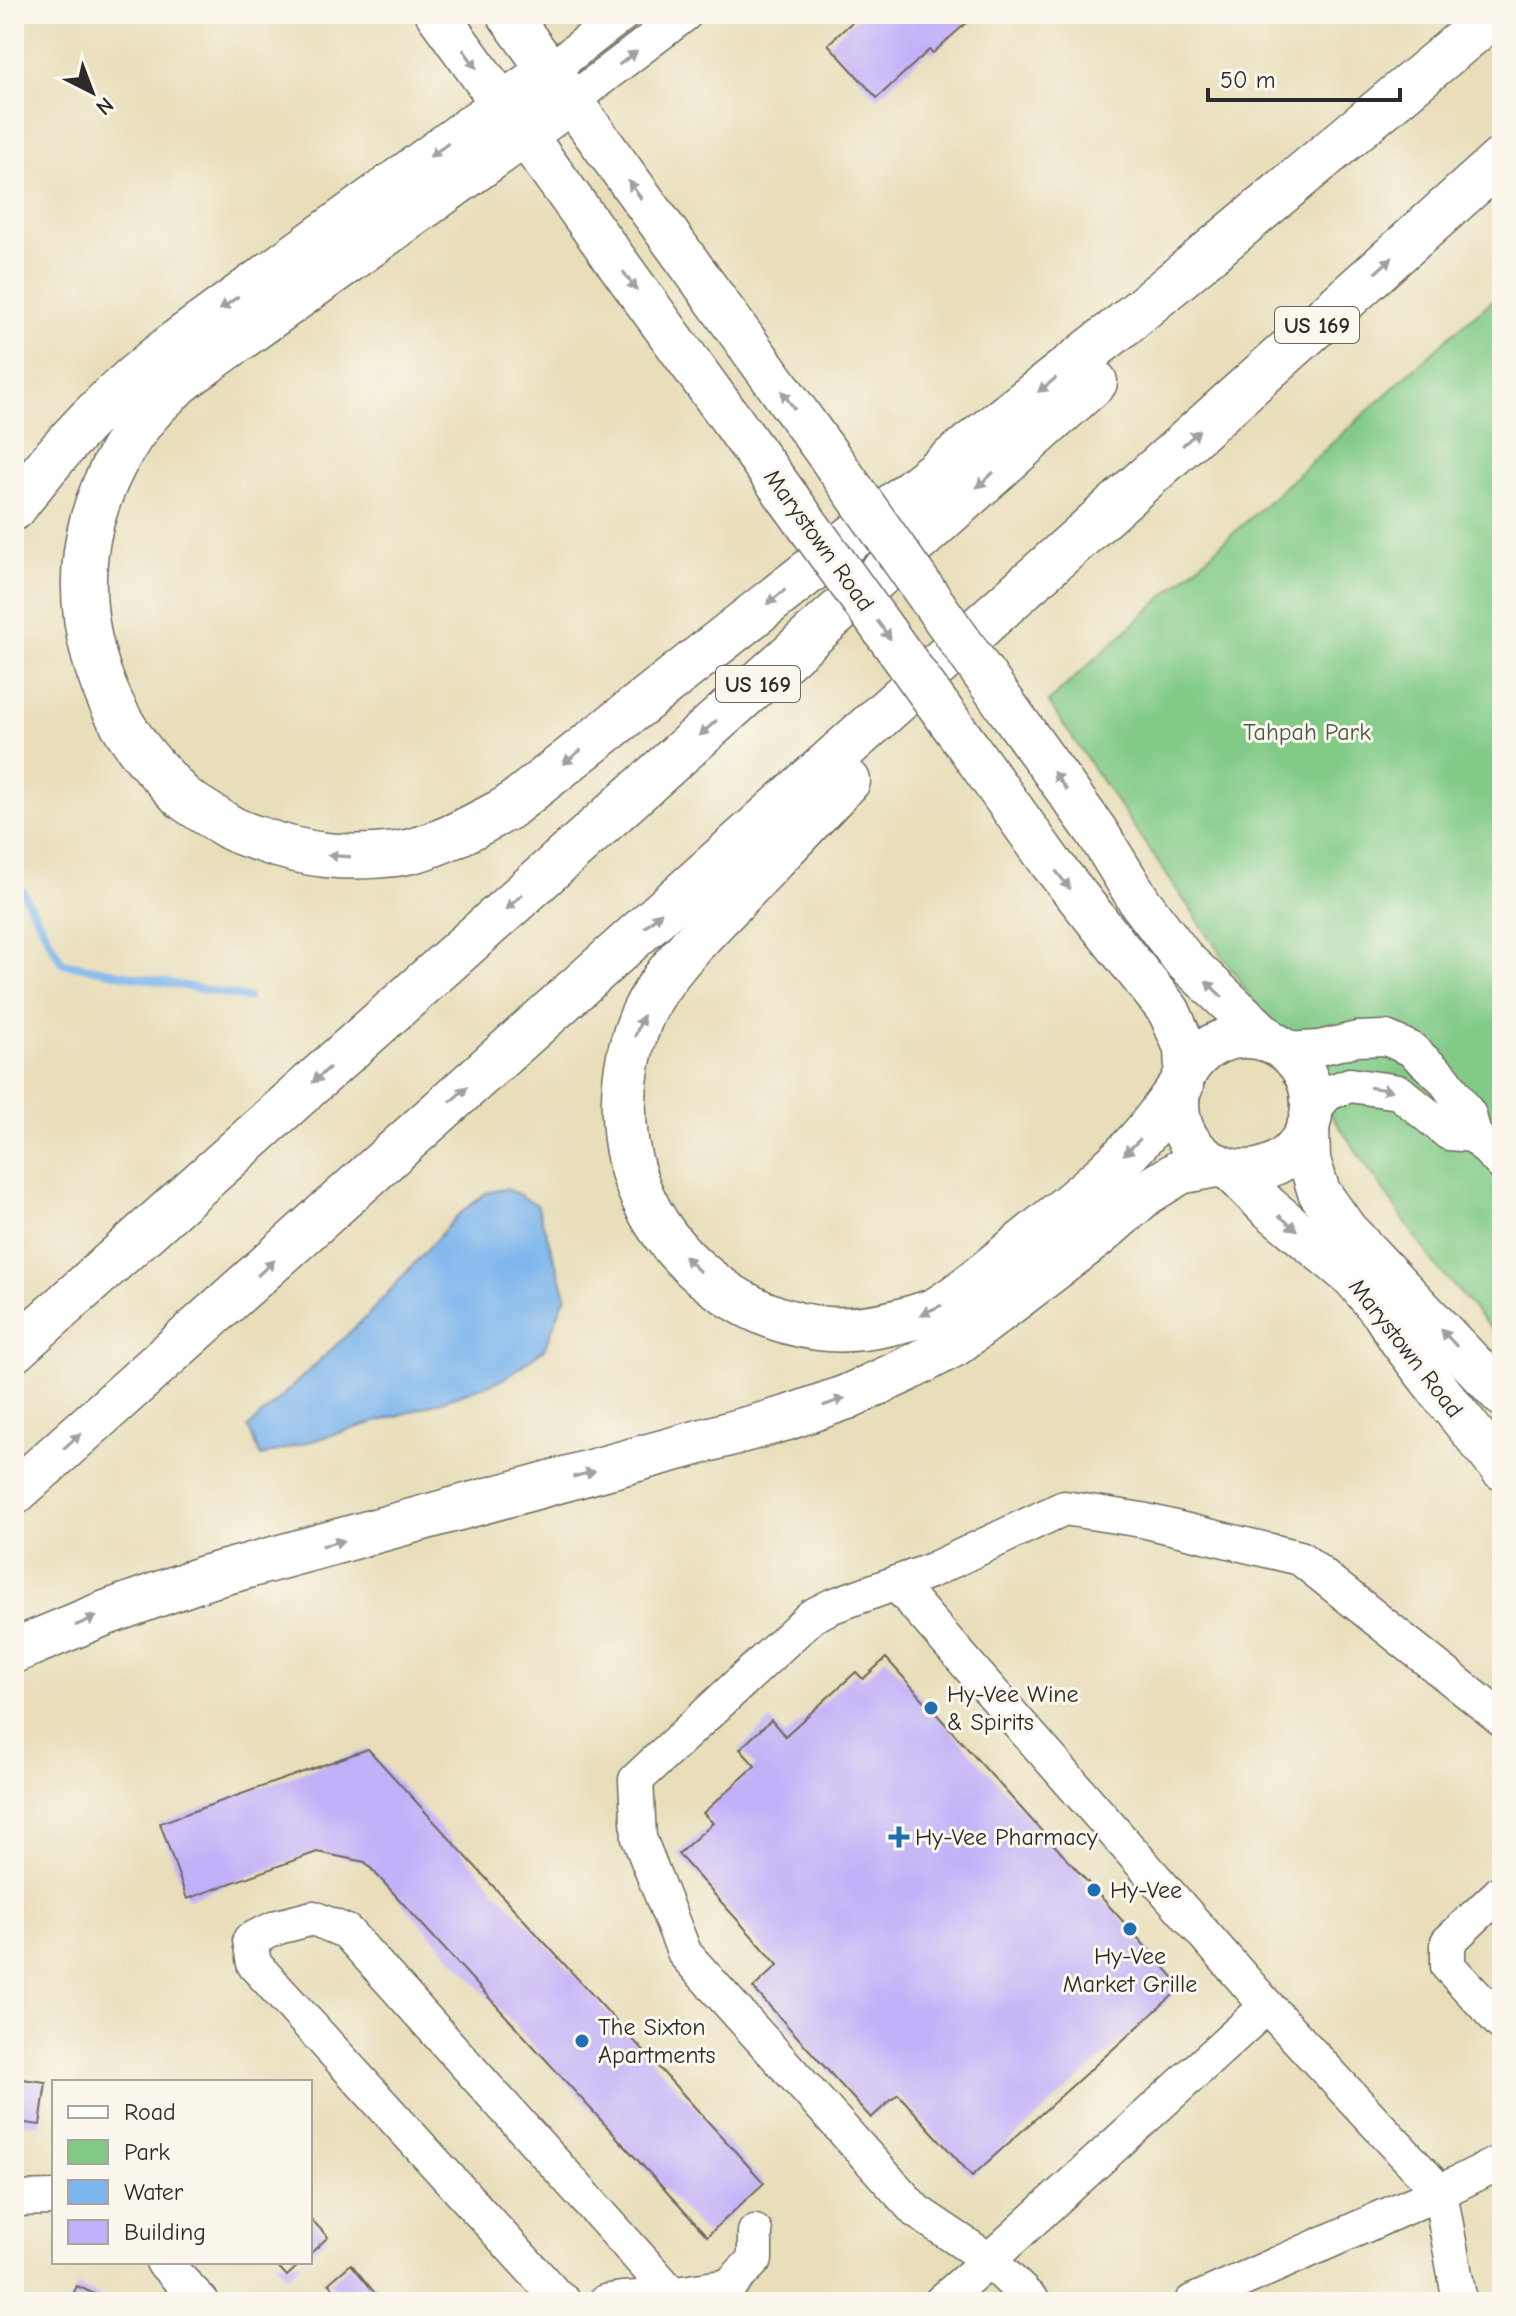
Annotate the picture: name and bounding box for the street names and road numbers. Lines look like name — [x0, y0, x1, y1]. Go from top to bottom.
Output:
road number: US 169 — [1275, 307, 1359, 343]
street label: Marystown Road — [758, 463, 880, 617]
road number: US 169 — [716, 666, 800, 702]
street label: Marystown Road — [1343, 1273, 1469, 1423]

